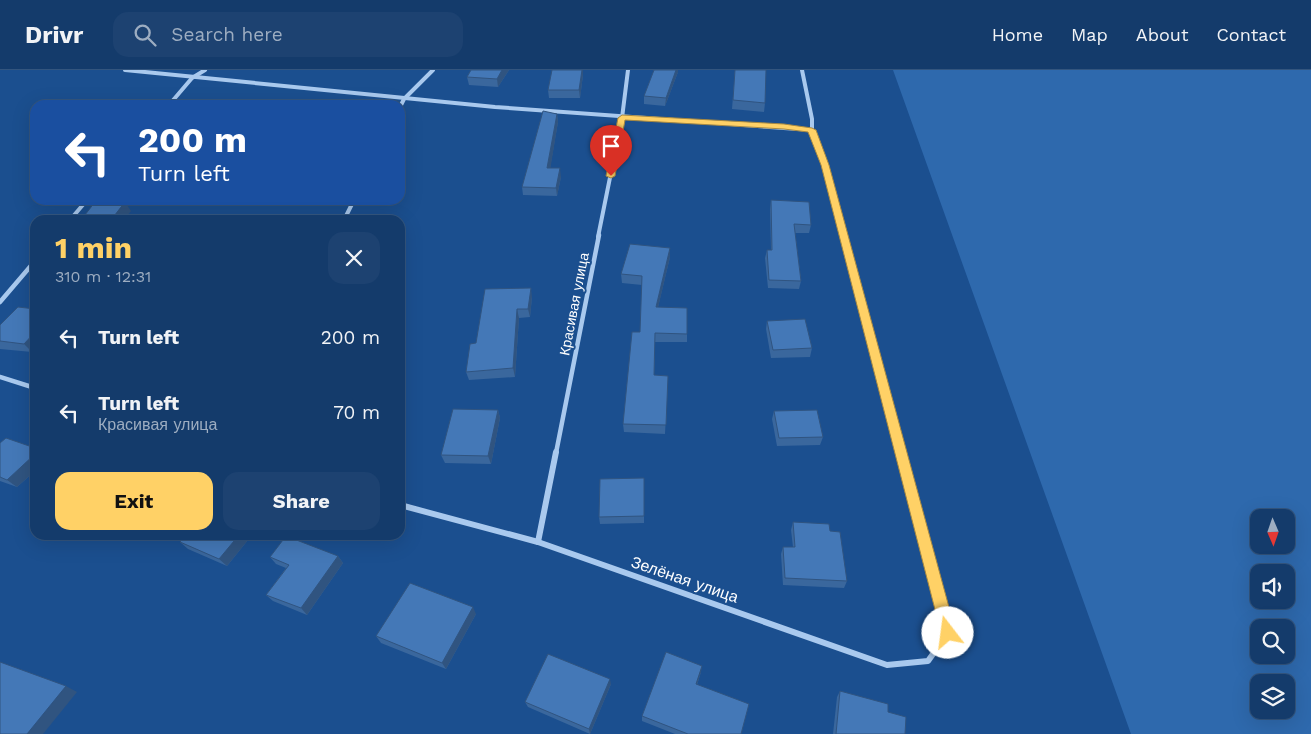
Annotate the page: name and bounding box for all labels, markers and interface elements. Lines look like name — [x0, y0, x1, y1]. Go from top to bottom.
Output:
search box — [113, 12, 463, 57]
text: Drivr — [25, 21, 83, 49]
icon: search — [131, 21, 159, 49]
text: Search here — [171, 23, 283, 46]
text: Home — [992, 24, 1043, 45]
text: Map — [1071, 24, 1108, 45]
text: About — [1136, 24, 1188, 45]
text: Contact — [1216, 24, 1286, 45]
text: 200 m — [138, 119, 247, 161]
icon: left — [55, 120, 120, 185]
pin — [590, 125, 632, 176]
icon: arrive — [597, 132, 625, 160]
text: Turn left — [138, 161, 230, 186]
text: 1 min — [55, 230, 132, 265]
button: close — [328, 232, 380, 284]
street label: Красивая улица — [556, 251, 592, 357]
text: 310 m · 12:31 — [55, 267, 151, 286]
icon: left — [55, 324, 83, 352]
text: Turn left — [98, 326, 179, 349]
text: 200 m — [321, 326, 380, 349]
text: Turn left — [98, 392, 179, 415]
icon: left — [55, 399, 83, 427]
text: 70 m — [333, 401, 380, 424]
text: Красивая улица — [98, 415, 217, 434]
button: Exit — [55, 472, 213, 530]
button: Share — [223, 472, 380, 530]
north arrow — [1250, 509, 1295, 554]
map controls — [1250, 509, 1295, 719]
street label: Зелёная улица — [629, 552, 741, 607]
button: sound — [1250, 564, 1295, 609]
position arrow — [921, 606, 973, 658]
button: search — [1250, 619, 1295, 664]
button: layers — [1250, 674, 1295, 719]

